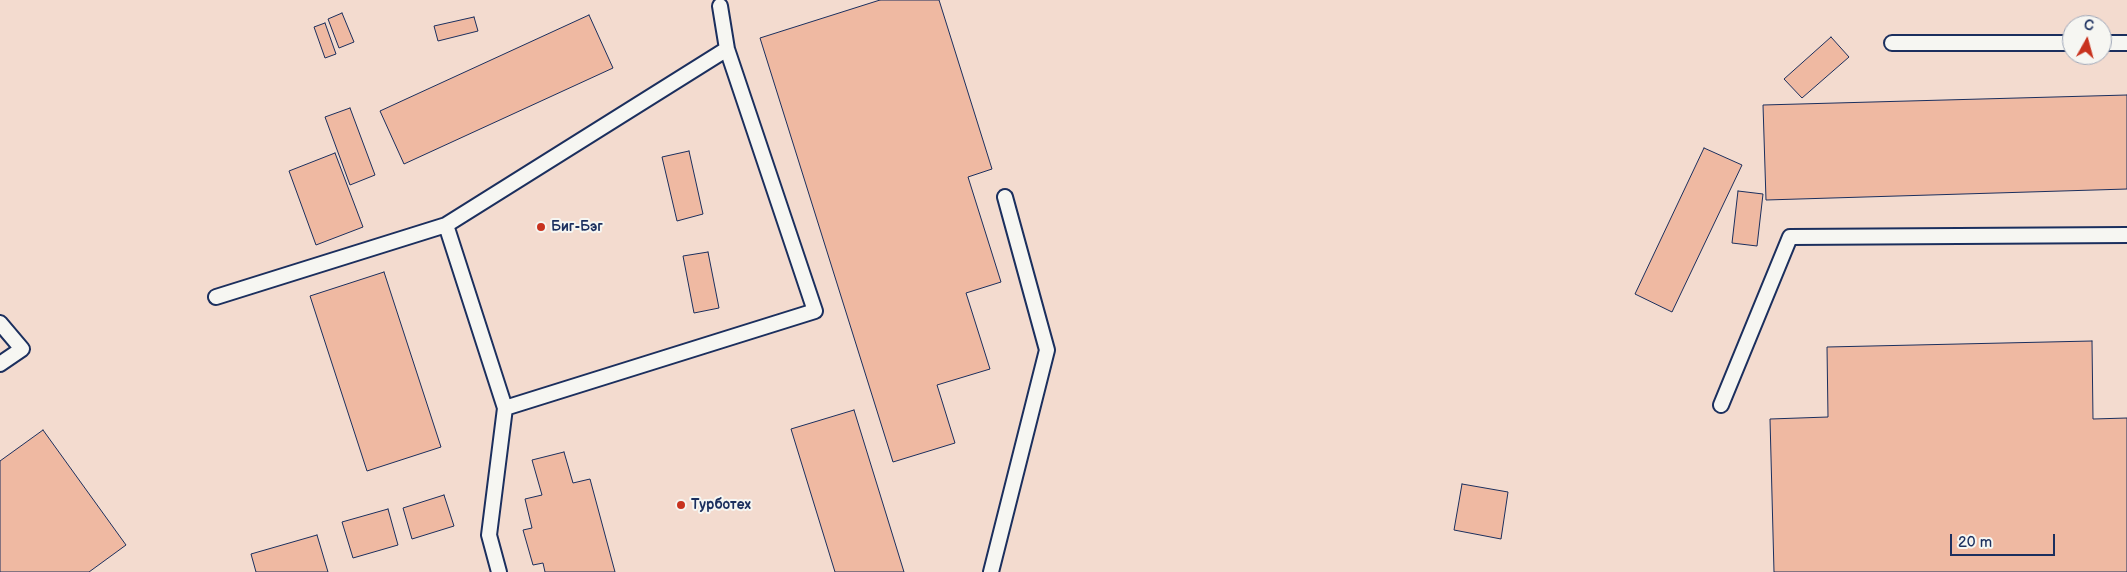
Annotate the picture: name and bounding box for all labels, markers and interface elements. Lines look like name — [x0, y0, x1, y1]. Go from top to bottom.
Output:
north arrow — [2062, 15, 2112, 65]
text: С — [2083, 17, 2095, 35]
place label: Биг-Бэг — [551, 219, 603, 235]
marker: Биг-Бэг — [535, 221, 547, 233]
place label: Турботех — [691, 497, 751, 513]
marker: Турботех — [675, 499, 687, 511]
scale bar — [1952, 524, 2057, 556]
text: 20 m — [1958, 533, 1992, 552]

